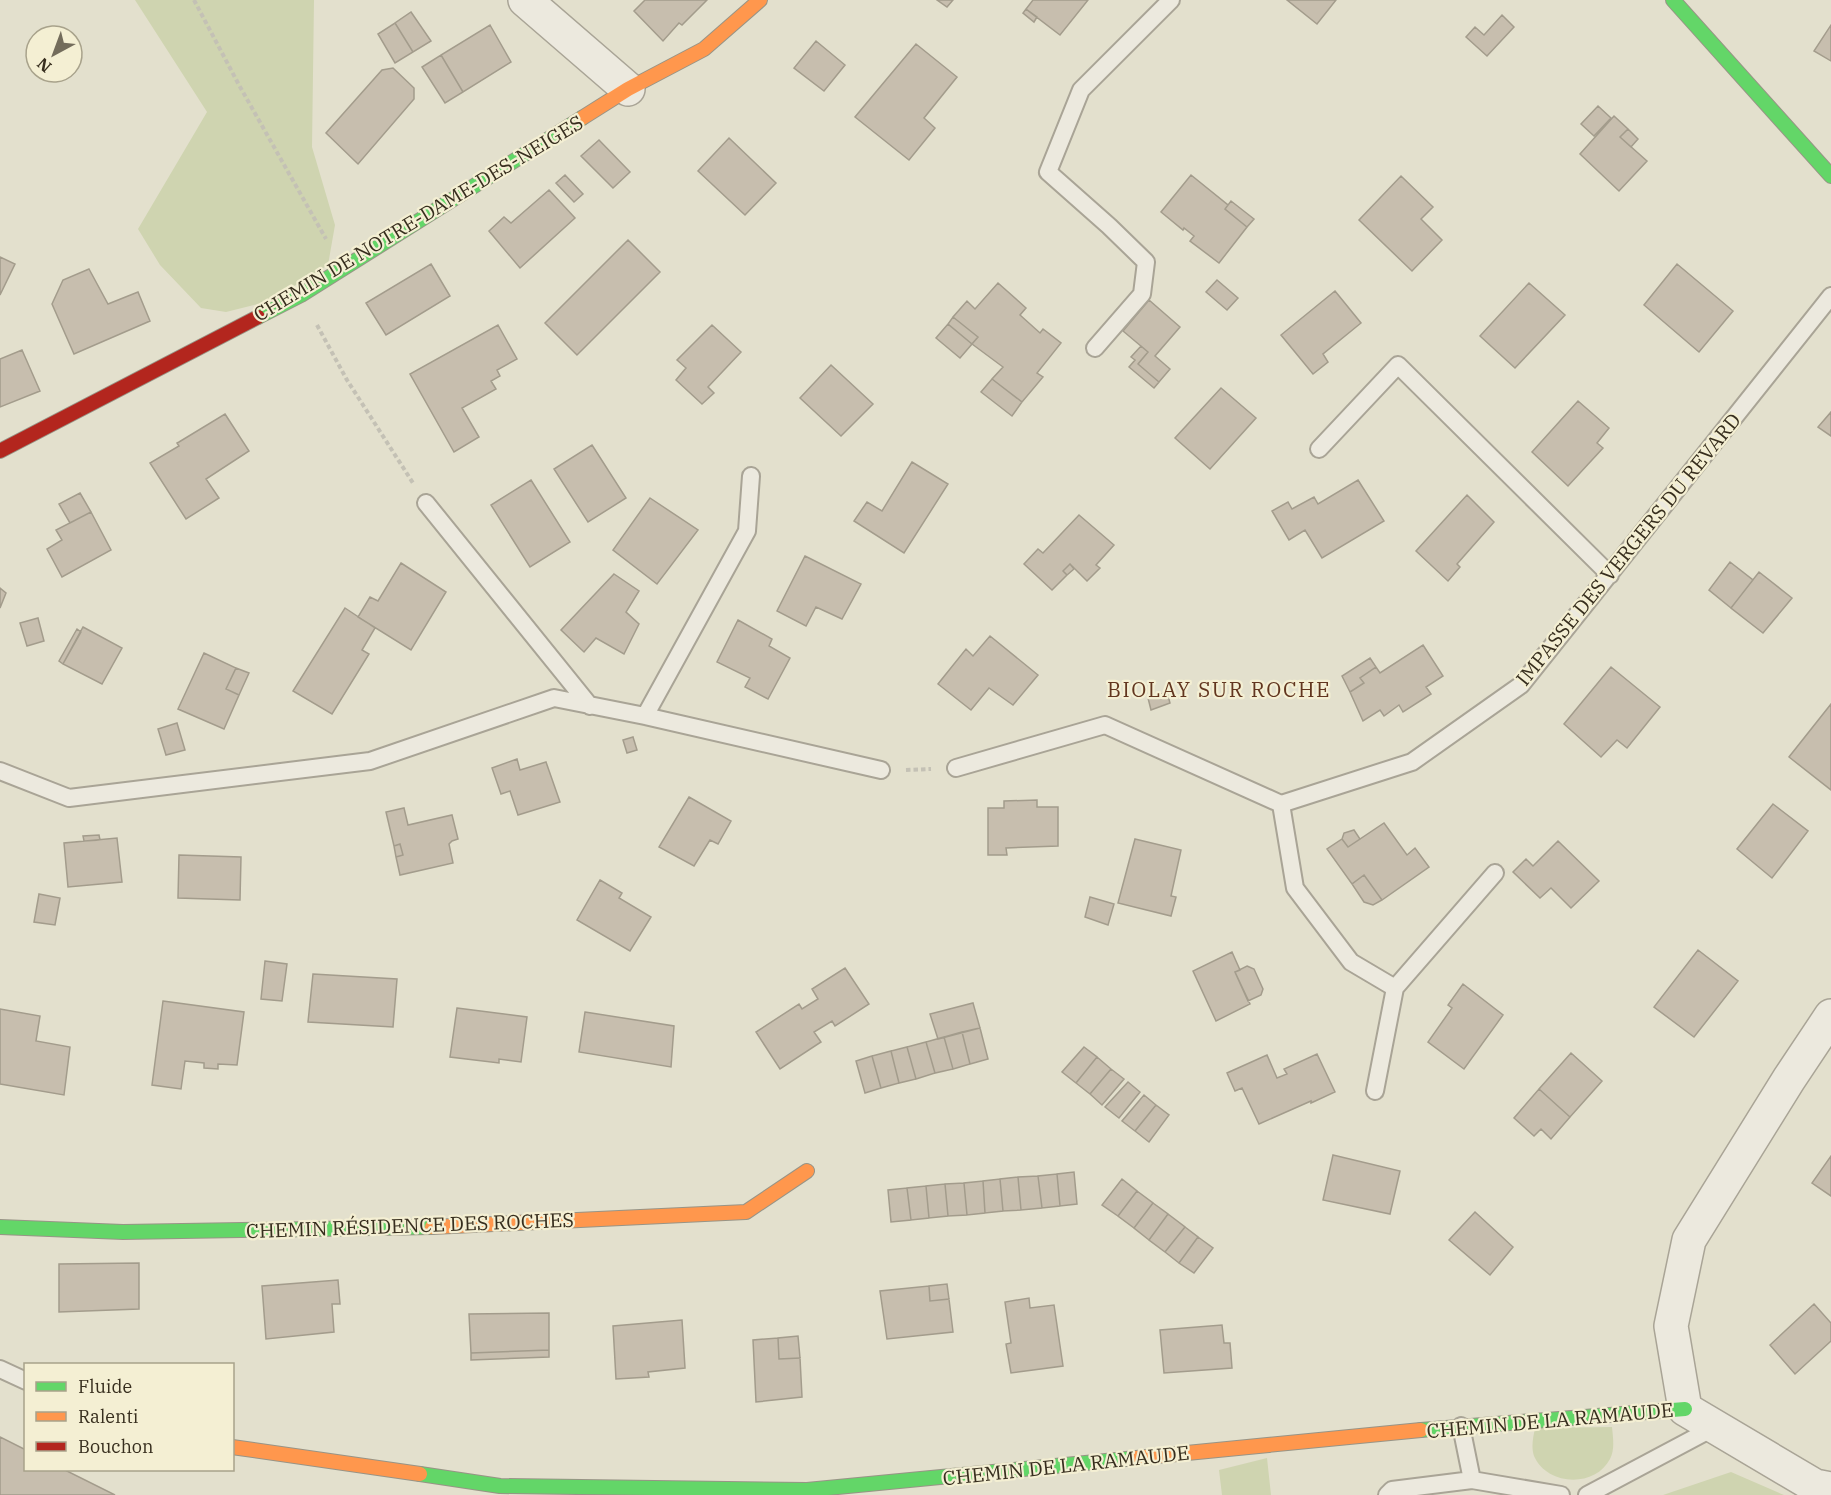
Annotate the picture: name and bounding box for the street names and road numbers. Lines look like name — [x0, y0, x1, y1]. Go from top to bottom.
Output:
street label: CHEMIN DE NOTRE-DAME-DES-NEIGES — [248, 108, 588, 328]
street label: IMPASSE DES VERGERS DU REVARD — [1509, 407, 1747, 691]
street label: CHEMIN RÉSIDENCE DES ROCHES — [245, 1206, 575, 1244]
street label: CHEMIN DE LA RAMAUDE — [1425, 1396, 1675, 1444]
street label: CHEMIN DE LA RAMAUDE — [941, 1439, 1191, 1491]

